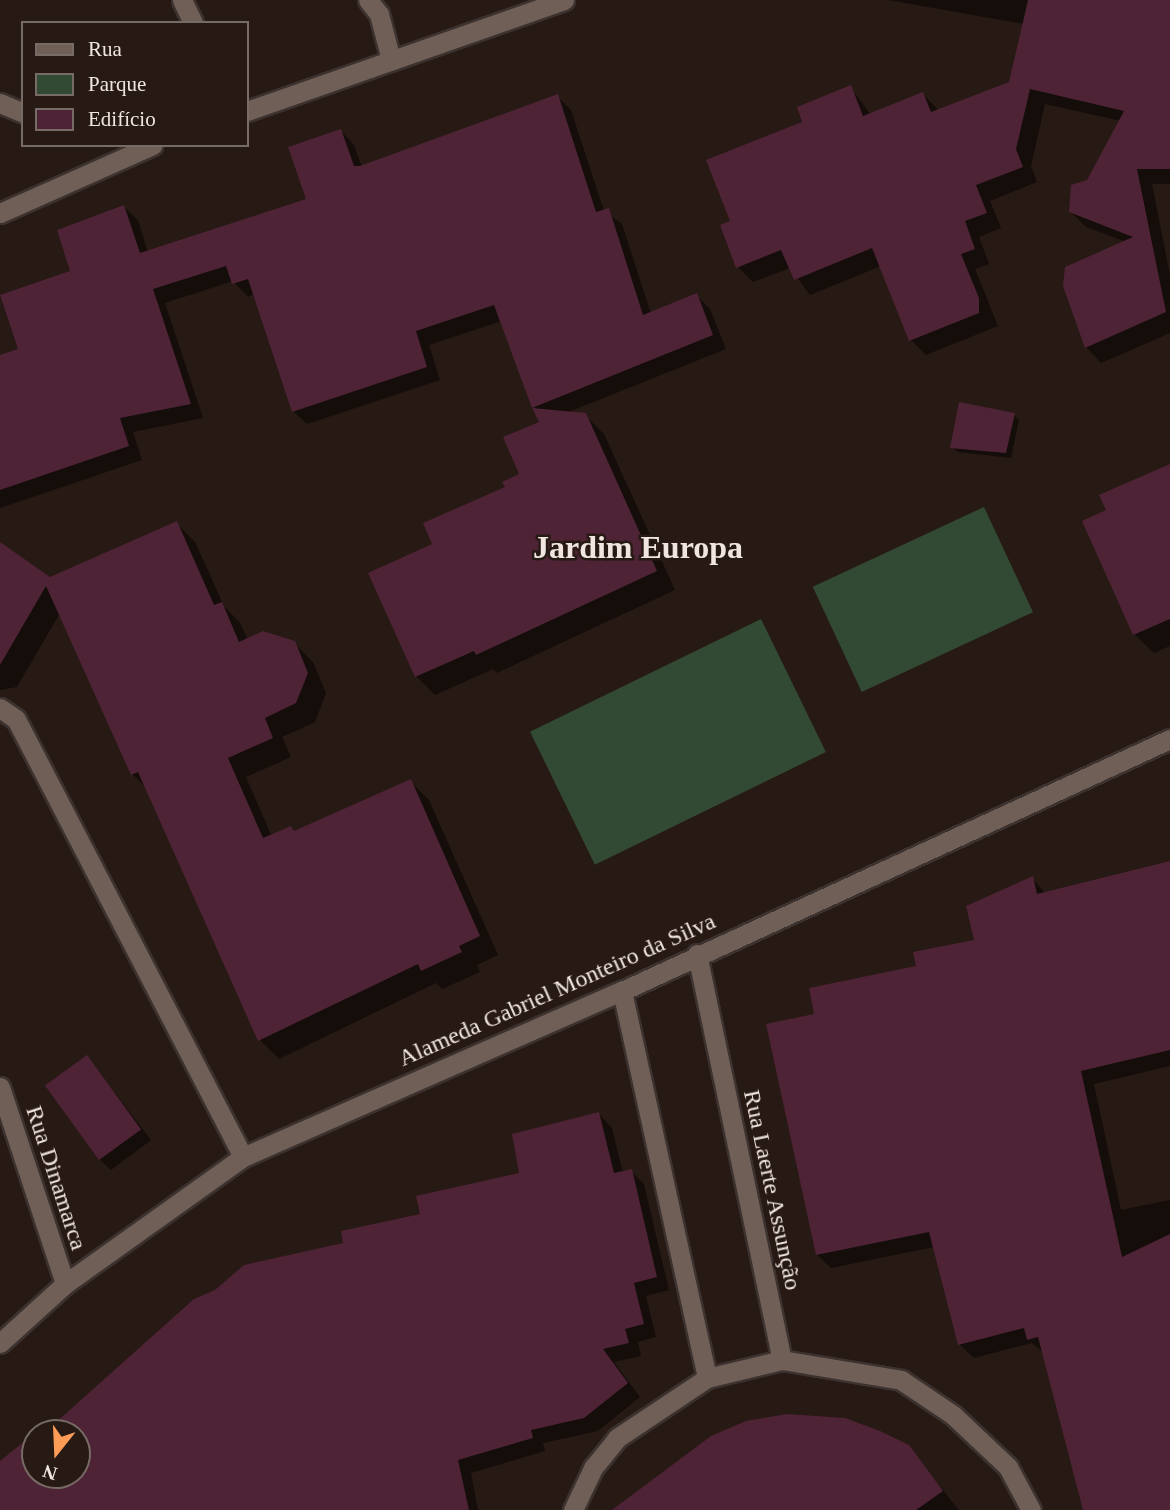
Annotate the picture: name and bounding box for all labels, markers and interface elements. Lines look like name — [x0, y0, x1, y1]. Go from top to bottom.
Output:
legend — [21, 21, 248, 147]
text: Rua — [88, 37, 122, 61]
text: Parque — [88, 72, 146, 96]
text: Edifício — [88, 107, 156, 131]
district label: Jardim Europa — [533, 528, 743, 566]
street label: Alameda Gabriel Monteiro da Silva — [394, 907, 720, 1073]
street label: Rua Laerte Assunção — [737, 1087, 807, 1293]
street label: Rua Dinamarca — [19, 1102, 93, 1254]
north arrow — [21, 1419, 91, 1489]
text: N — [40, 1460, 60, 1485]

